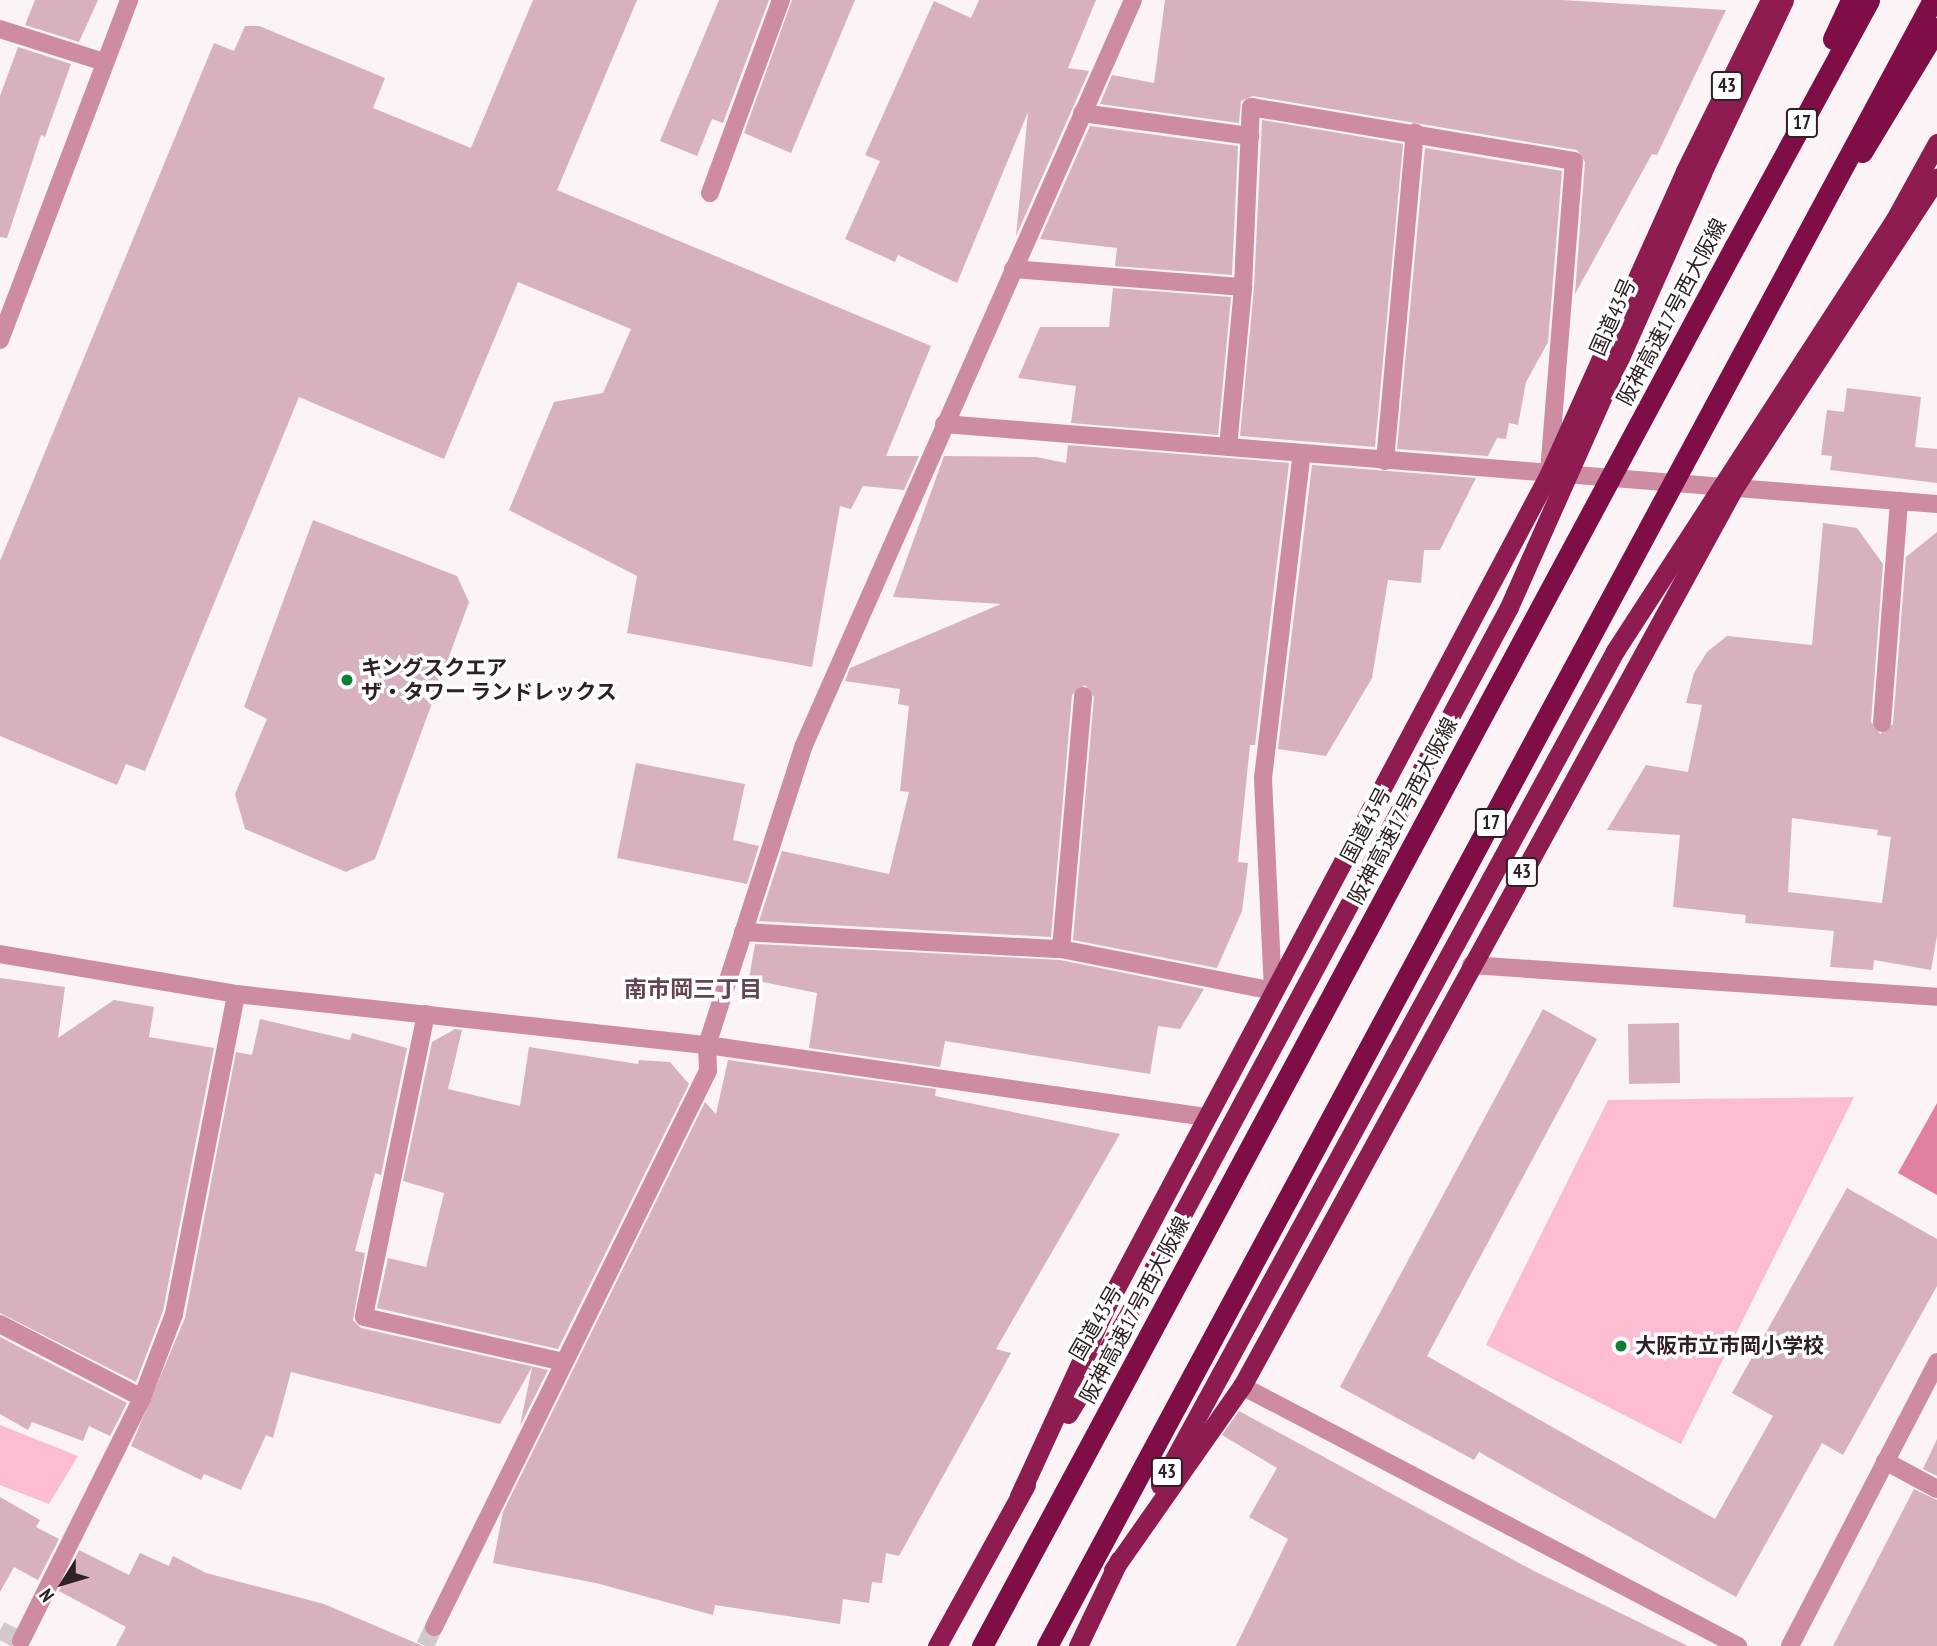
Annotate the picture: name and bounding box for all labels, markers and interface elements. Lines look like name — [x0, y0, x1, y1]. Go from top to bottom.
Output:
road number: 43 — [1710, 71, 1744, 102]
road number: 17 — [1784, 108, 1820, 139]
street label: 阪神高速17号西大阪線 — [1612, 214, 1732, 410]
street label: 国道43号 — [1585, 274, 1641, 360]
place label: キングスクエア ザ・タワー ランドレックス — [361, 655, 617, 705]
marker: キングスクエア ザ・タワー ランドレックス — [339, 672, 355, 688]
street label: 阪神高速17号西大阪線 — [1343, 713, 1463, 909]
street label: 国道43号 — [1336, 783, 1396, 867]
road number: 17 — [1474, 808, 1508, 838]
road number: 43 — [1504, 856, 1540, 888]
district label: 南市岡三丁目 — [624, 975, 762, 1003]
street label: 阪神高速17号西大阪線 — [1075, 1212, 1195, 1408]
street label: 国道43号 — [1065, 1281, 1127, 1365]
place label: 大阪市立市岡小学校 — [1635, 1333, 1824, 1359]
marker: 大阪市立市岡小学校 — [1613, 1338, 1629, 1354]
road number: 43 — [1150, 1456, 1184, 1488]
north arrow — [28, 1548, 98, 1618]
text: N — [34, 1584, 59, 1607]

